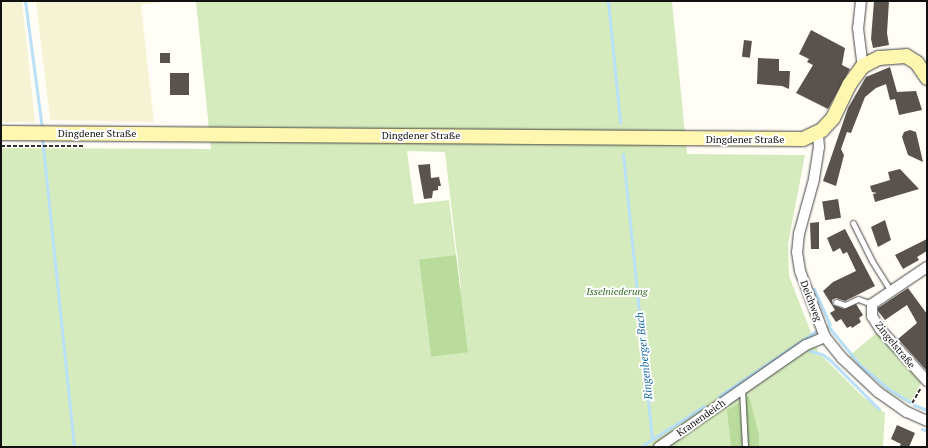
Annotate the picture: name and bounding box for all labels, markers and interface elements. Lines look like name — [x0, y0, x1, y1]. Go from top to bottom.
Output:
street label: Dingdener Straße — [58, 128, 136, 140]
street label: Dingdener Straße — [382, 130, 460, 142]
street label: Dingdener Straße — [706, 134, 784, 146]
street label: Deichweg — [798, 279, 824, 323]
park label: Isselniederung — [586, 286, 648, 298]
water label: Ringenberger Bach — [633, 312, 655, 400]
street label: Zingelstraße — [872, 319, 918, 371]
street label: Kranendeich — [674, 397, 728, 439]

